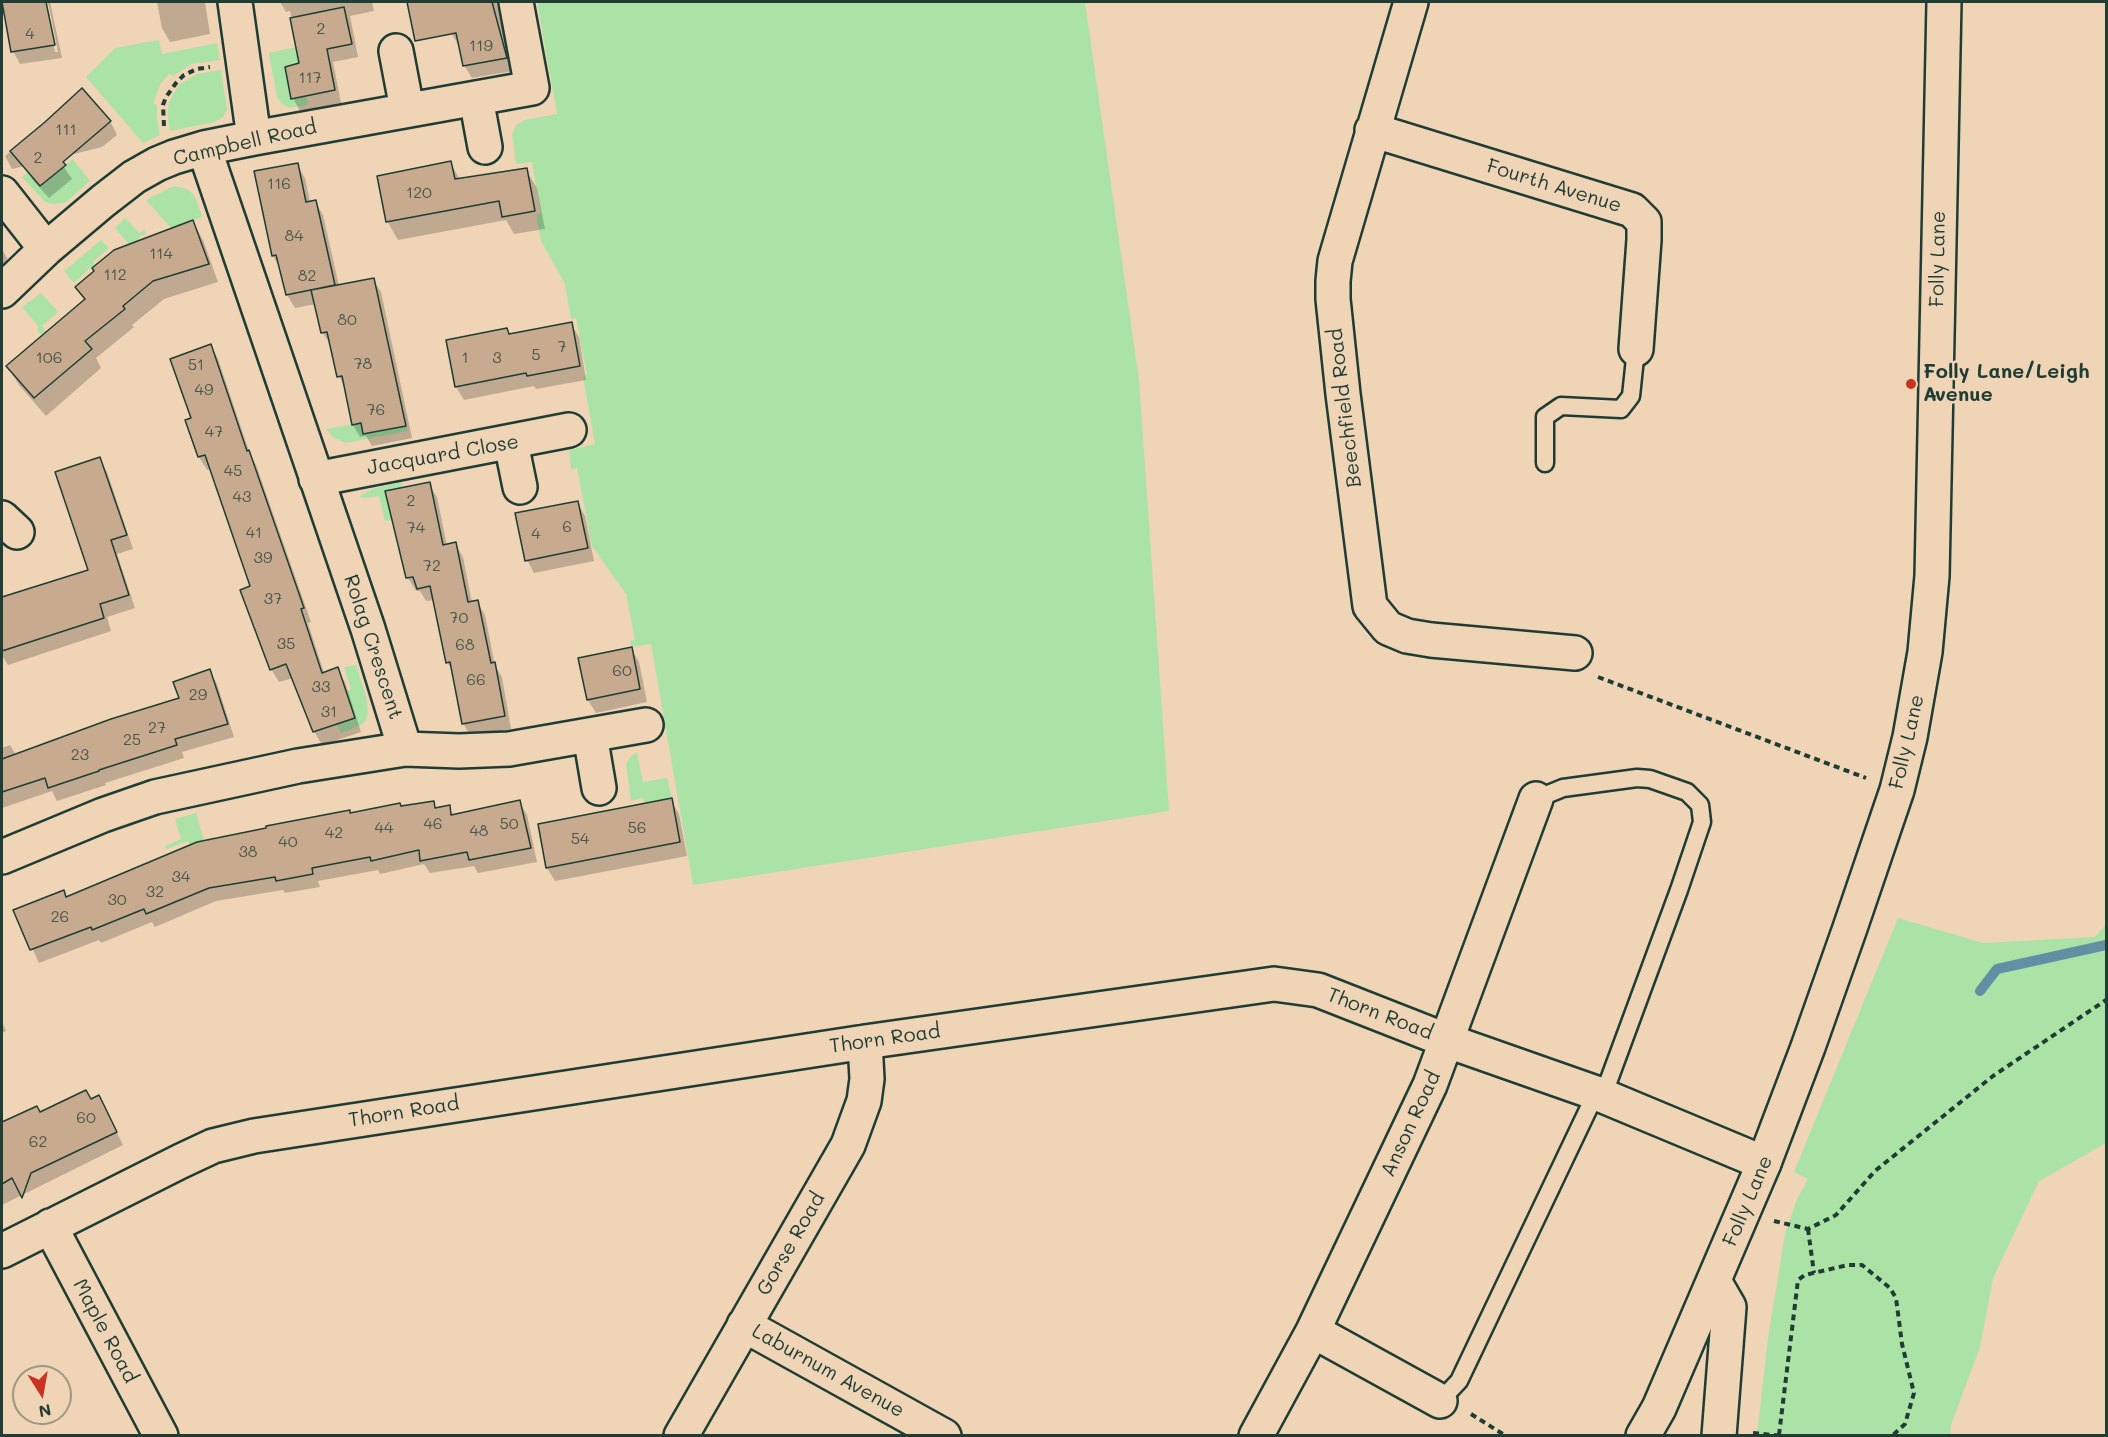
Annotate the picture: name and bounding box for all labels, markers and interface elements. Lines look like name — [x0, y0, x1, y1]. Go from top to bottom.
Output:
house number: 2 — [317, 19, 325, 39]
house number: 4 — [25, 24, 35, 44]
house number: 119 — [469, 36, 493, 56]
house number: 117 — [298, 68, 322, 88]
street label: Campbell Road — [171, 115, 319, 171]
house number: 111 — [55, 120, 77, 140]
house number: 2 — [34, 148, 42, 168]
street label: Fourth Avenue — [1484, 154, 1624, 218]
house number: 116 — [267, 174, 291, 194]
house number: 120 — [406, 183, 432, 203]
street label: Folly Lane — [1925, 211, 1951, 307]
house number: 84 — [284, 226, 304, 246]
house number: 114 — [149, 244, 173, 264]
house number: 112 — [103, 265, 127, 285]
house number: 82 — [298, 266, 316, 286]
house number: 80 — [337, 310, 357, 330]
street label: Beechfield Road — [1323, 327, 1367, 489]
house number: 7 — [558, 337, 566, 357]
house number: 5 — [531, 345, 541, 365]
house number: 106 — [36, 348, 62, 368]
house number: 1 — [461, 348, 469, 368]
house number: 3 — [492, 348, 502, 368]
house number: 78 — [354, 354, 372, 374]
house number: 51 — [188, 355, 204, 375]
place label: Folly Lane/Leigh Avenue — [1923, 360, 2090, 407]
marker: Folly Lane/Leigh Avenue — [1904, 377, 1918, 391]
house number: 49 — [195, 380, 213, 400]
house number: 76 — [367, 400, 385, 420]
house number: 47 — [205, 422, 223, 442]
street label: Jacquard Close — [365, 430, 521, 480]
house number: 45 — [224, 461, 242, 481]
house number: 43 — [233, 487, 251, 507]
house number: 2 — [407, 491, 415, 511]
house number: 6 — [562, 517, 572, 537]
house number: 74 — [407, 518, 425, 538]
house number: 41 — [246, 523, 262, 543]
house number: 4 — [531, 524, 541, 544]
house number: 39 — [254, 548, 272, 568]
house number: 72 — [423, 556, 441, 576]
street label: Rolag Crescent — [338, 572, 408, 722]
house number: 37 — [264, 589, 282, 609]
house number: 70 — [450, 608, 468, 628]
house number: 35 — [277, 634, 295, 654]
house number: 68 — [455, 635, 475, 655]
house number: 60 — [612, 661, 632, 681]
house number: 66 — [466, 670, 486, 690]
house number: 33 — [312, 677, 330, 697]
house number: 29 — [189, 685, 207, 705]
street label: Folly Lane — [1884, 692, 1930, 792]
house number: 31 — [321, 702, 337, 722]
house number: 27 — [148, 718, 166, 738]
house number: 25 — [123, 730, 141, 750]
house number: 23 — [71, 745, 89, 765]
house number: 46 — [423, 814, 443, 834]
house number: 50 — [499, 814, 519, 834]
house number: 44 — [375, 818, 393, 838]
house number: 56 — [628, 818, 646, 838]
house number: 48 — [469, 821, 489, 841]
house number: 42 — [325, 823, 343, 843]
house number: 54 — [571, 829, 589, 849]
house number: 40 — [278, 832, 298, 852]
house number: 38 — [238, 842, 258, 862]
house number: 34 — [172, 867, 190, 887]
house number: 32 — [146, 882, 164, 902]
house number: 30 — [107, 890, 127, 910]
house number: 26 — [51, 907, 69, 927]
street label: Thorn Road — [1324, 983, 1436, 1045]
street label: Thorn Road — [828, 1019, 942, 1059]
street label: Anson Road — [1376, 1067, 1446, 1181]
street label: Thorn Road — [347, 1091, 461, 1133]
house number: 60 — [76, 1108, 96, 1128]
house number: 62 — [29, 1132, 47, 1152]
street label: Folly Lane — [1718, 1152, 1778, 1250]
street label: Gorse Road — [752, 1188, 830, 1300]
street label: Maple Road — [68, 1275, 142, 1387]
street label: Laburnum Avenue — [748, 1319, 908, 1423]
north arrow — [12, 1365, 72, 1425]
text: N — [37, 1400, 53, 1423]

